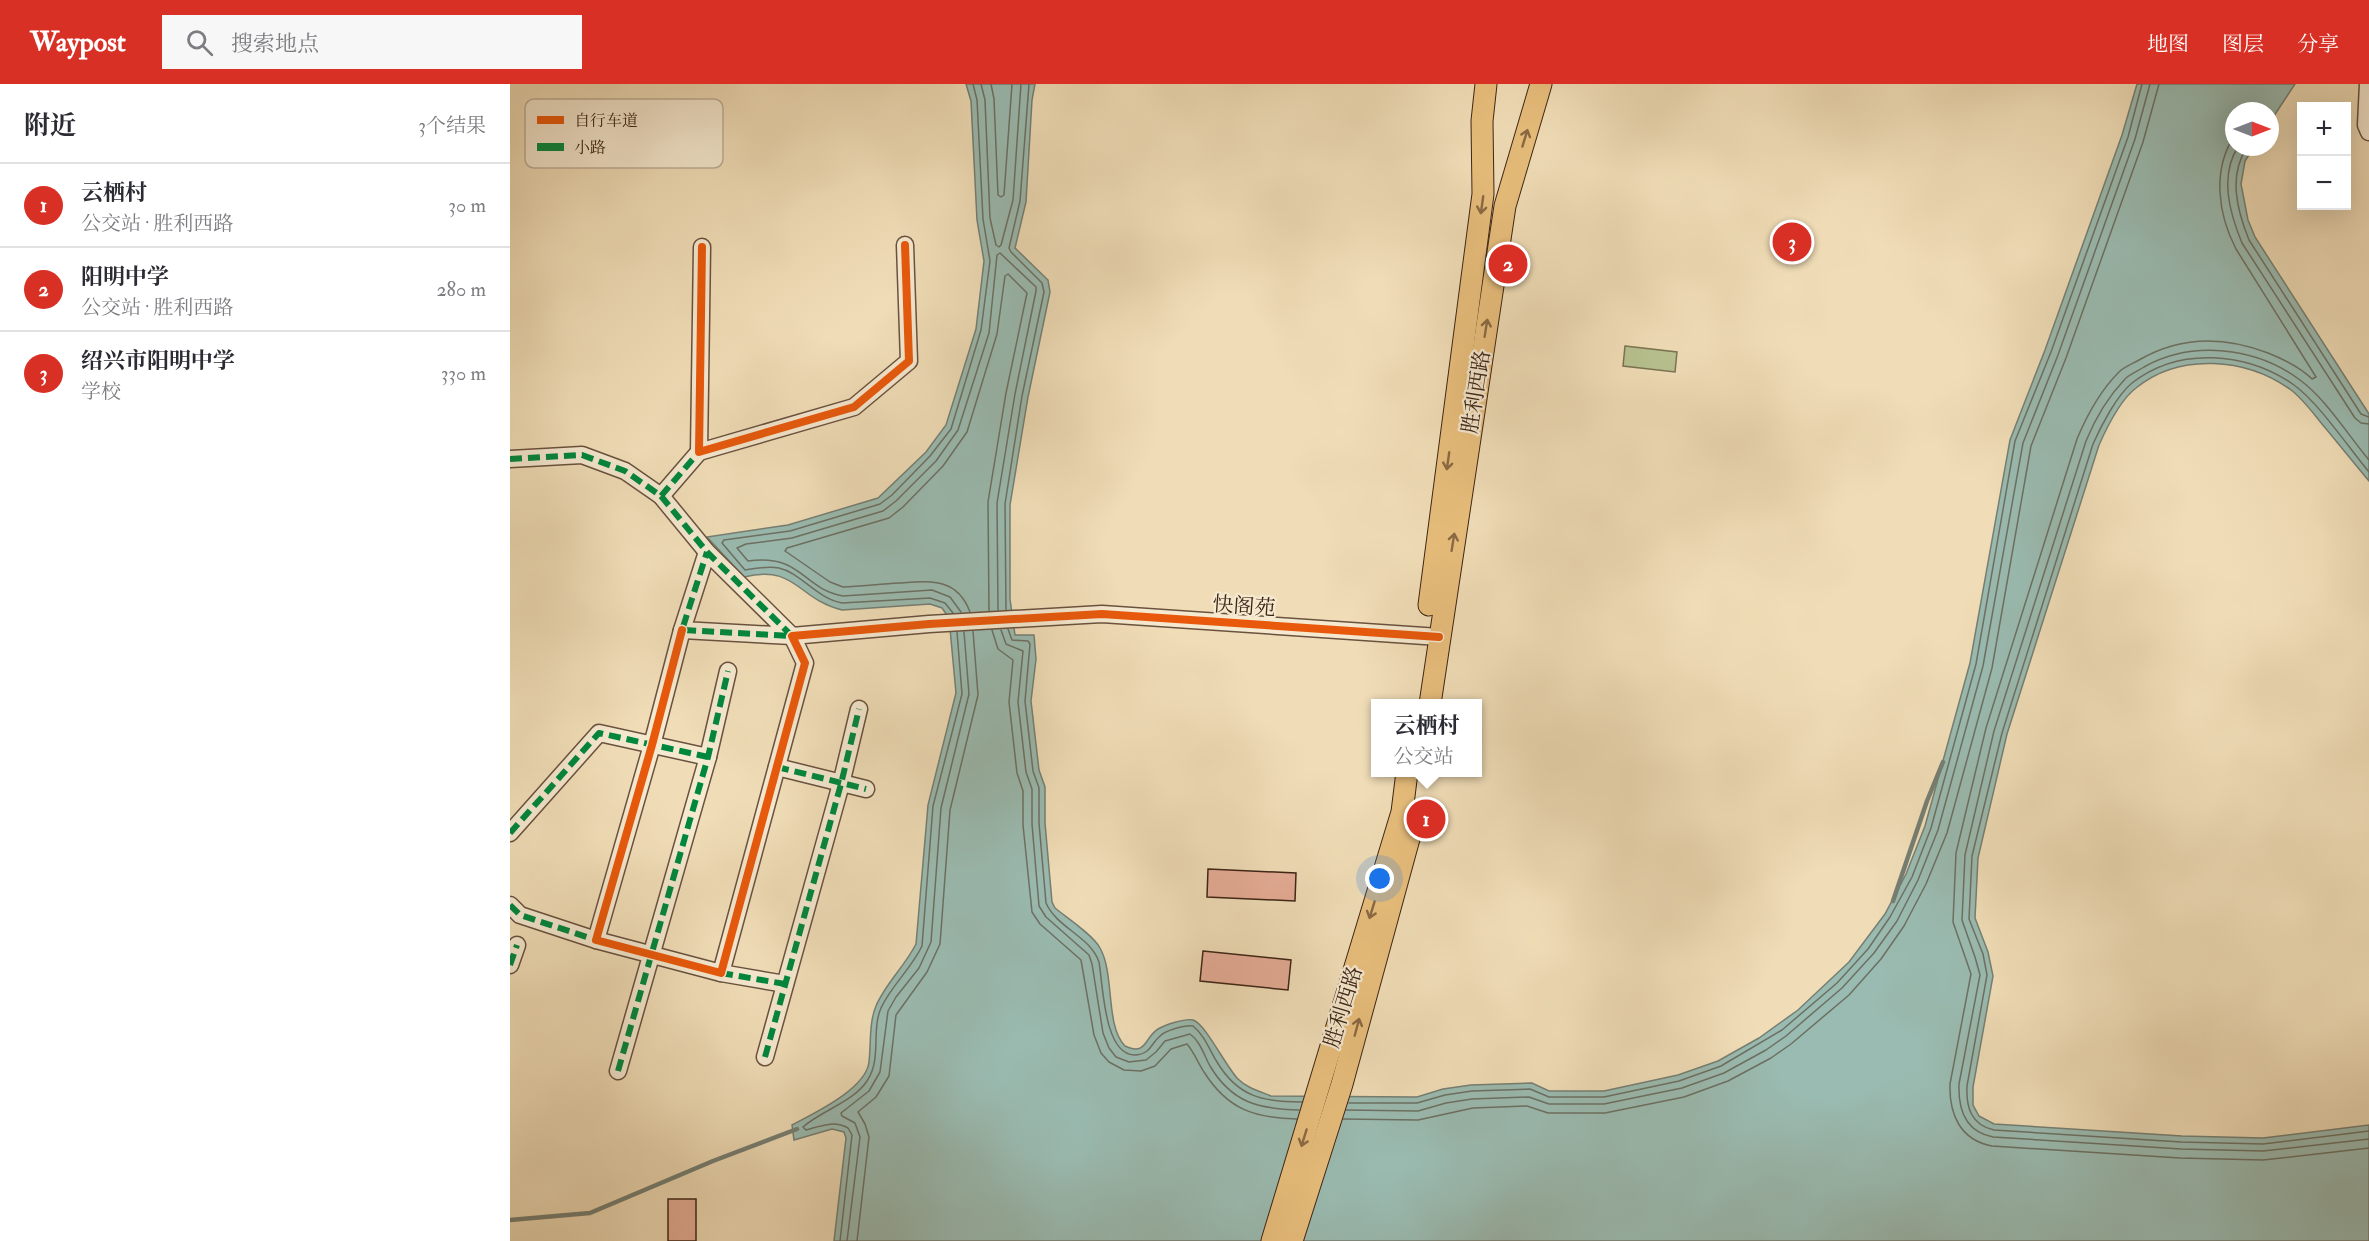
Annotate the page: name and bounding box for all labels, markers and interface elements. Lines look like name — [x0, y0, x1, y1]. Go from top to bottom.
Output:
search box — [162, 15, 582, 69]
text: Waypost — [30, 25, 126, 60]
icon: search — [183, 26, 216, 59]
text: 搜索地点 — [231, 30, 319, 58]
text: 地图 — [2147, 31, 2189, 58]
text: 图层 — [2222, 31, 2264, 58]
text: 分享 — [2297, 31, 2339, 58]
legend — [525, 99, 723, 168]
north arrow — [2225, 102, 2279, 156]
map controls — [2297, 102, 2351, 210]
button: + — [2297, 102, 2351, 156]
text: 附近 — [24, 110, 76, 142]
text: 自行车道 — [574, 111, 638, 131]
text: 3个结果 — [418, 113, 486, 138]
one-way arrow — [1520, 129, 1531, 148]
text: 小路 — [574, 138, 606, 158]
button: − — [2297, 156, 2351, 210]
text: 云栖村 — [81, 179, 147, 207]
text: 1 — [40, 193, 47, 218]
text: 30 m — [448, 193, 486, 218]
one-way arrow — [1476, 195, 1487, 215]
text: 公交站 · 胜利西路 — [81, 211, 233, 236]
pin: 3 — [1772, 220, 1812, 264]
pin: 2 — [1488, 242, 1528, 286]
text: 阳明中学 — [81, 263, 169, 291]
text: 2 — [38, 277, 49, 302]
text: 280 m — [436, 277, 486, 302]
text: 公交站 · 胜利西路 — [81, 295, 233, 320]
one-way arrow — [1481, 319, 1492, 339]
text: 绍兴市阳明中学 — [81, 347, 235, 375]
street label: 胜利西路 — [1457, 348, 1496, 436]
text: 3 — [40, 361, 47, 386]
text: 330 m — [441, 361, 486, 386]
text: 学校 — [81, 379, 121, 404]
one-way arrow — [1443, 451, 1454, 470]
one-way arrow — [1448, 532, 1459, 552]
street label: 快阁苑 — [1212, 591, 1276, 622]
popup — [1371, 699, 1482, 777]
text: 云栖村 — [1393, 712, 1460, 740]
text: 公交站 — [1393, 744, 1453, 769]
pin: 1 — [1406, 796, 1446, 842]
your location — [1365, 864, 1394, 893]
one-way arrow — [1366, 900, 1377, 919]
street label: 胜利西路 — [1318, 963, 1369, 1051]
one-way arrow — [1352, 1018, 1364, 1037]
one-way arrow — [1298, 1128, 1309, 1147]

